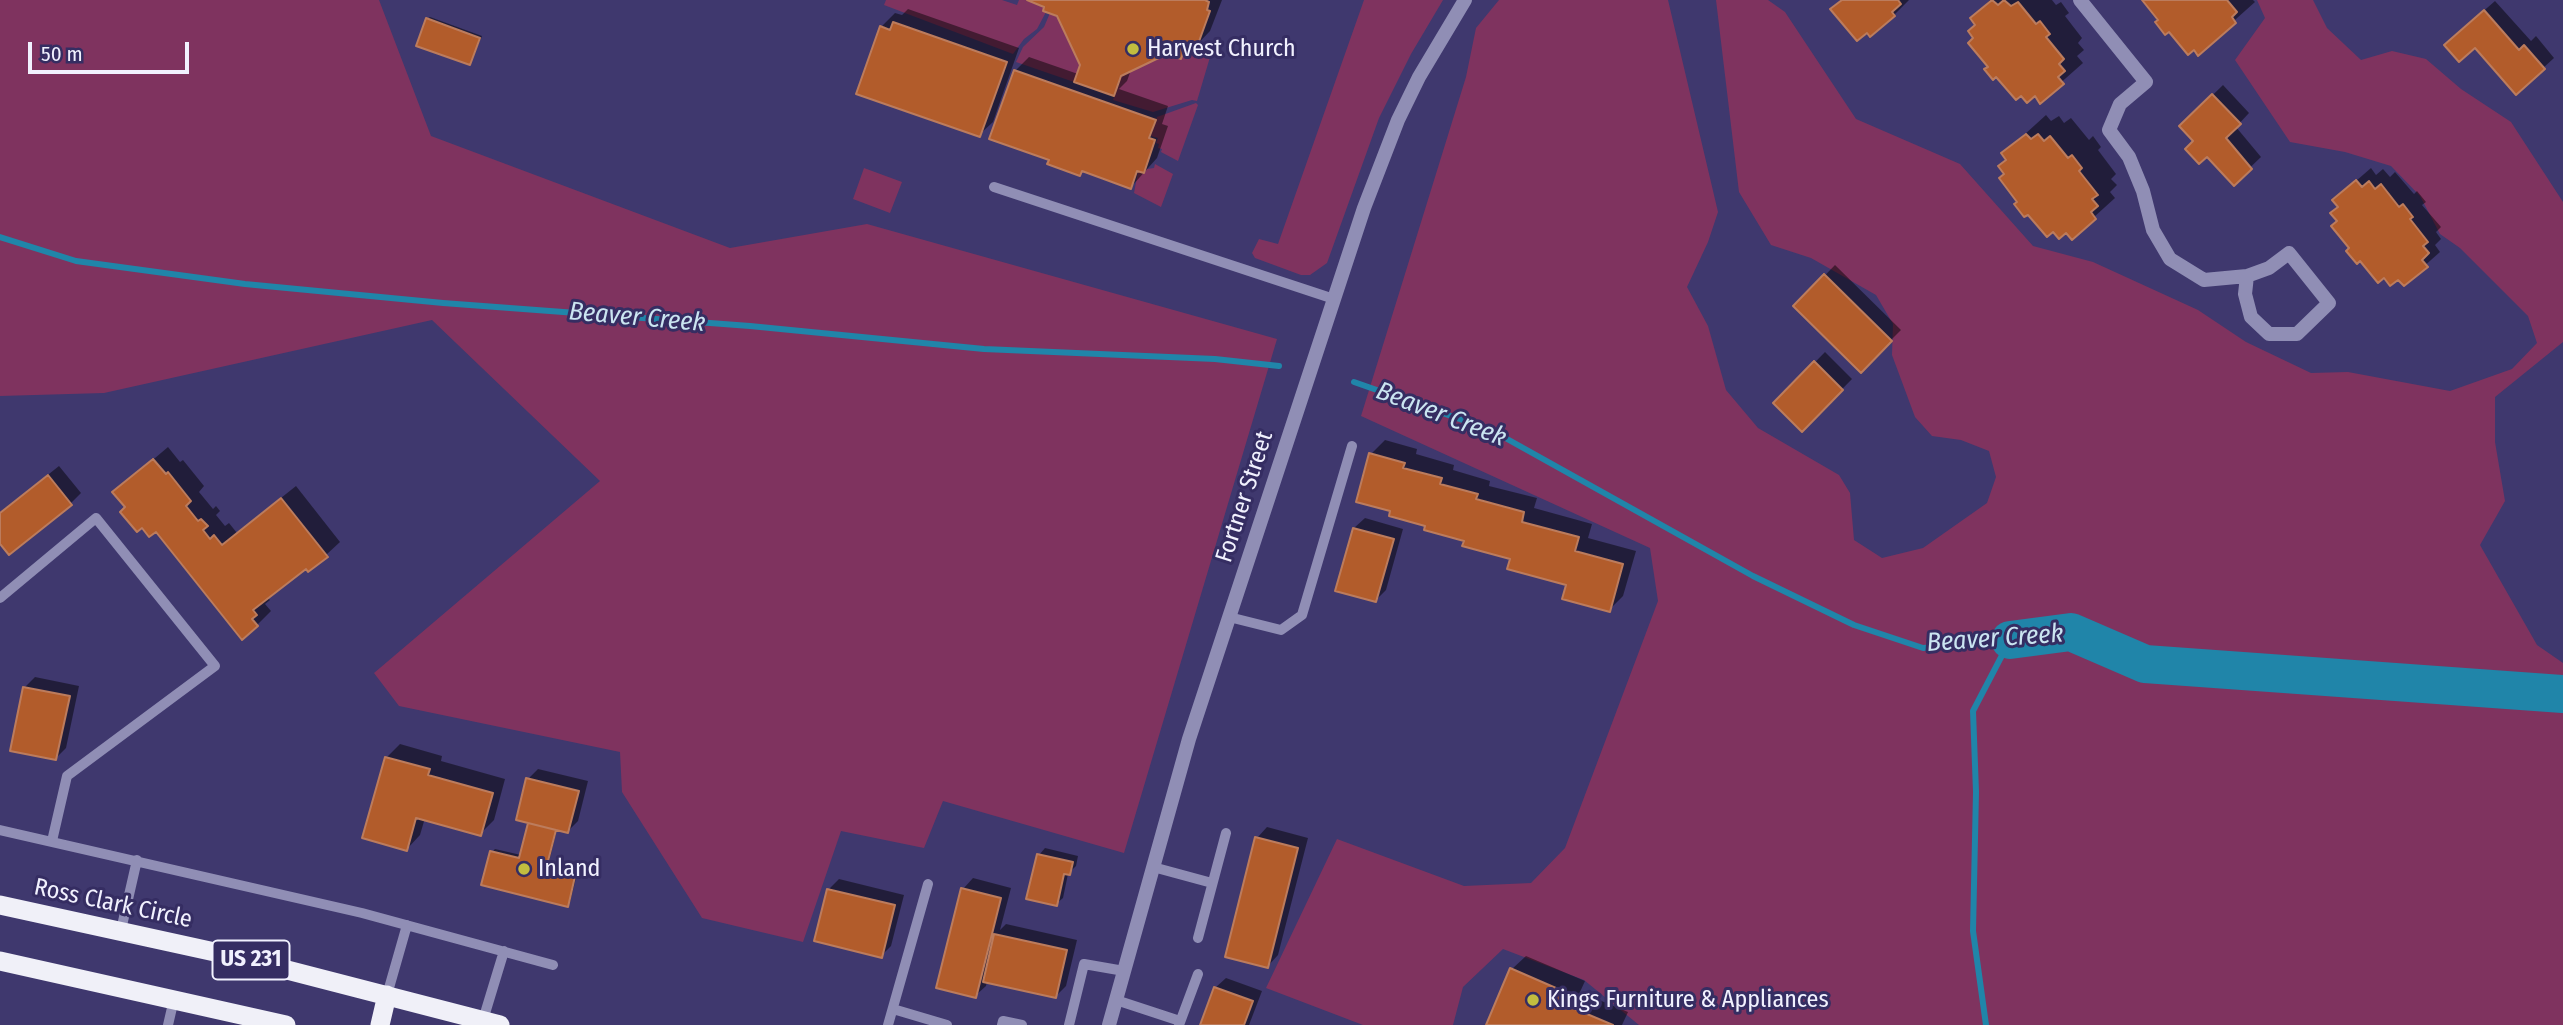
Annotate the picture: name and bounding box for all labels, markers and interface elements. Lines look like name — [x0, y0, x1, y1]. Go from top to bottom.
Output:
scale bar — [32, 28, 192, 72]
place label: Harvest Church — [1147, 35, 1296, 63]
text: 50 m — [41, 41, 83, 67]
marker: Harvest Church — [1125, 41, 1141, 57]
water label: Beaver Creek — [567, 296, 707, 340]
water label: Beaver Creek — [1371, 376, 1511, 454]
street label: Fortner Street — [1210, 428, 1280, 566]
water label: Beaver Creek — [1926, 619, 2064, 659]
place label: Inland — [538, 855, 600, 883]
marker: Inland — [516, 861, 532, 877]
street label: Ross Clark Circle — [31, 873, 195, 935]
road number: US 231 — [212, 940, 290, 979]
place label: Kings Furniture & Appliances — [1547, 986, 1829, 1014]
marker: Kings Furniture & Appliances — [1525, 992, 1541, 1008]

